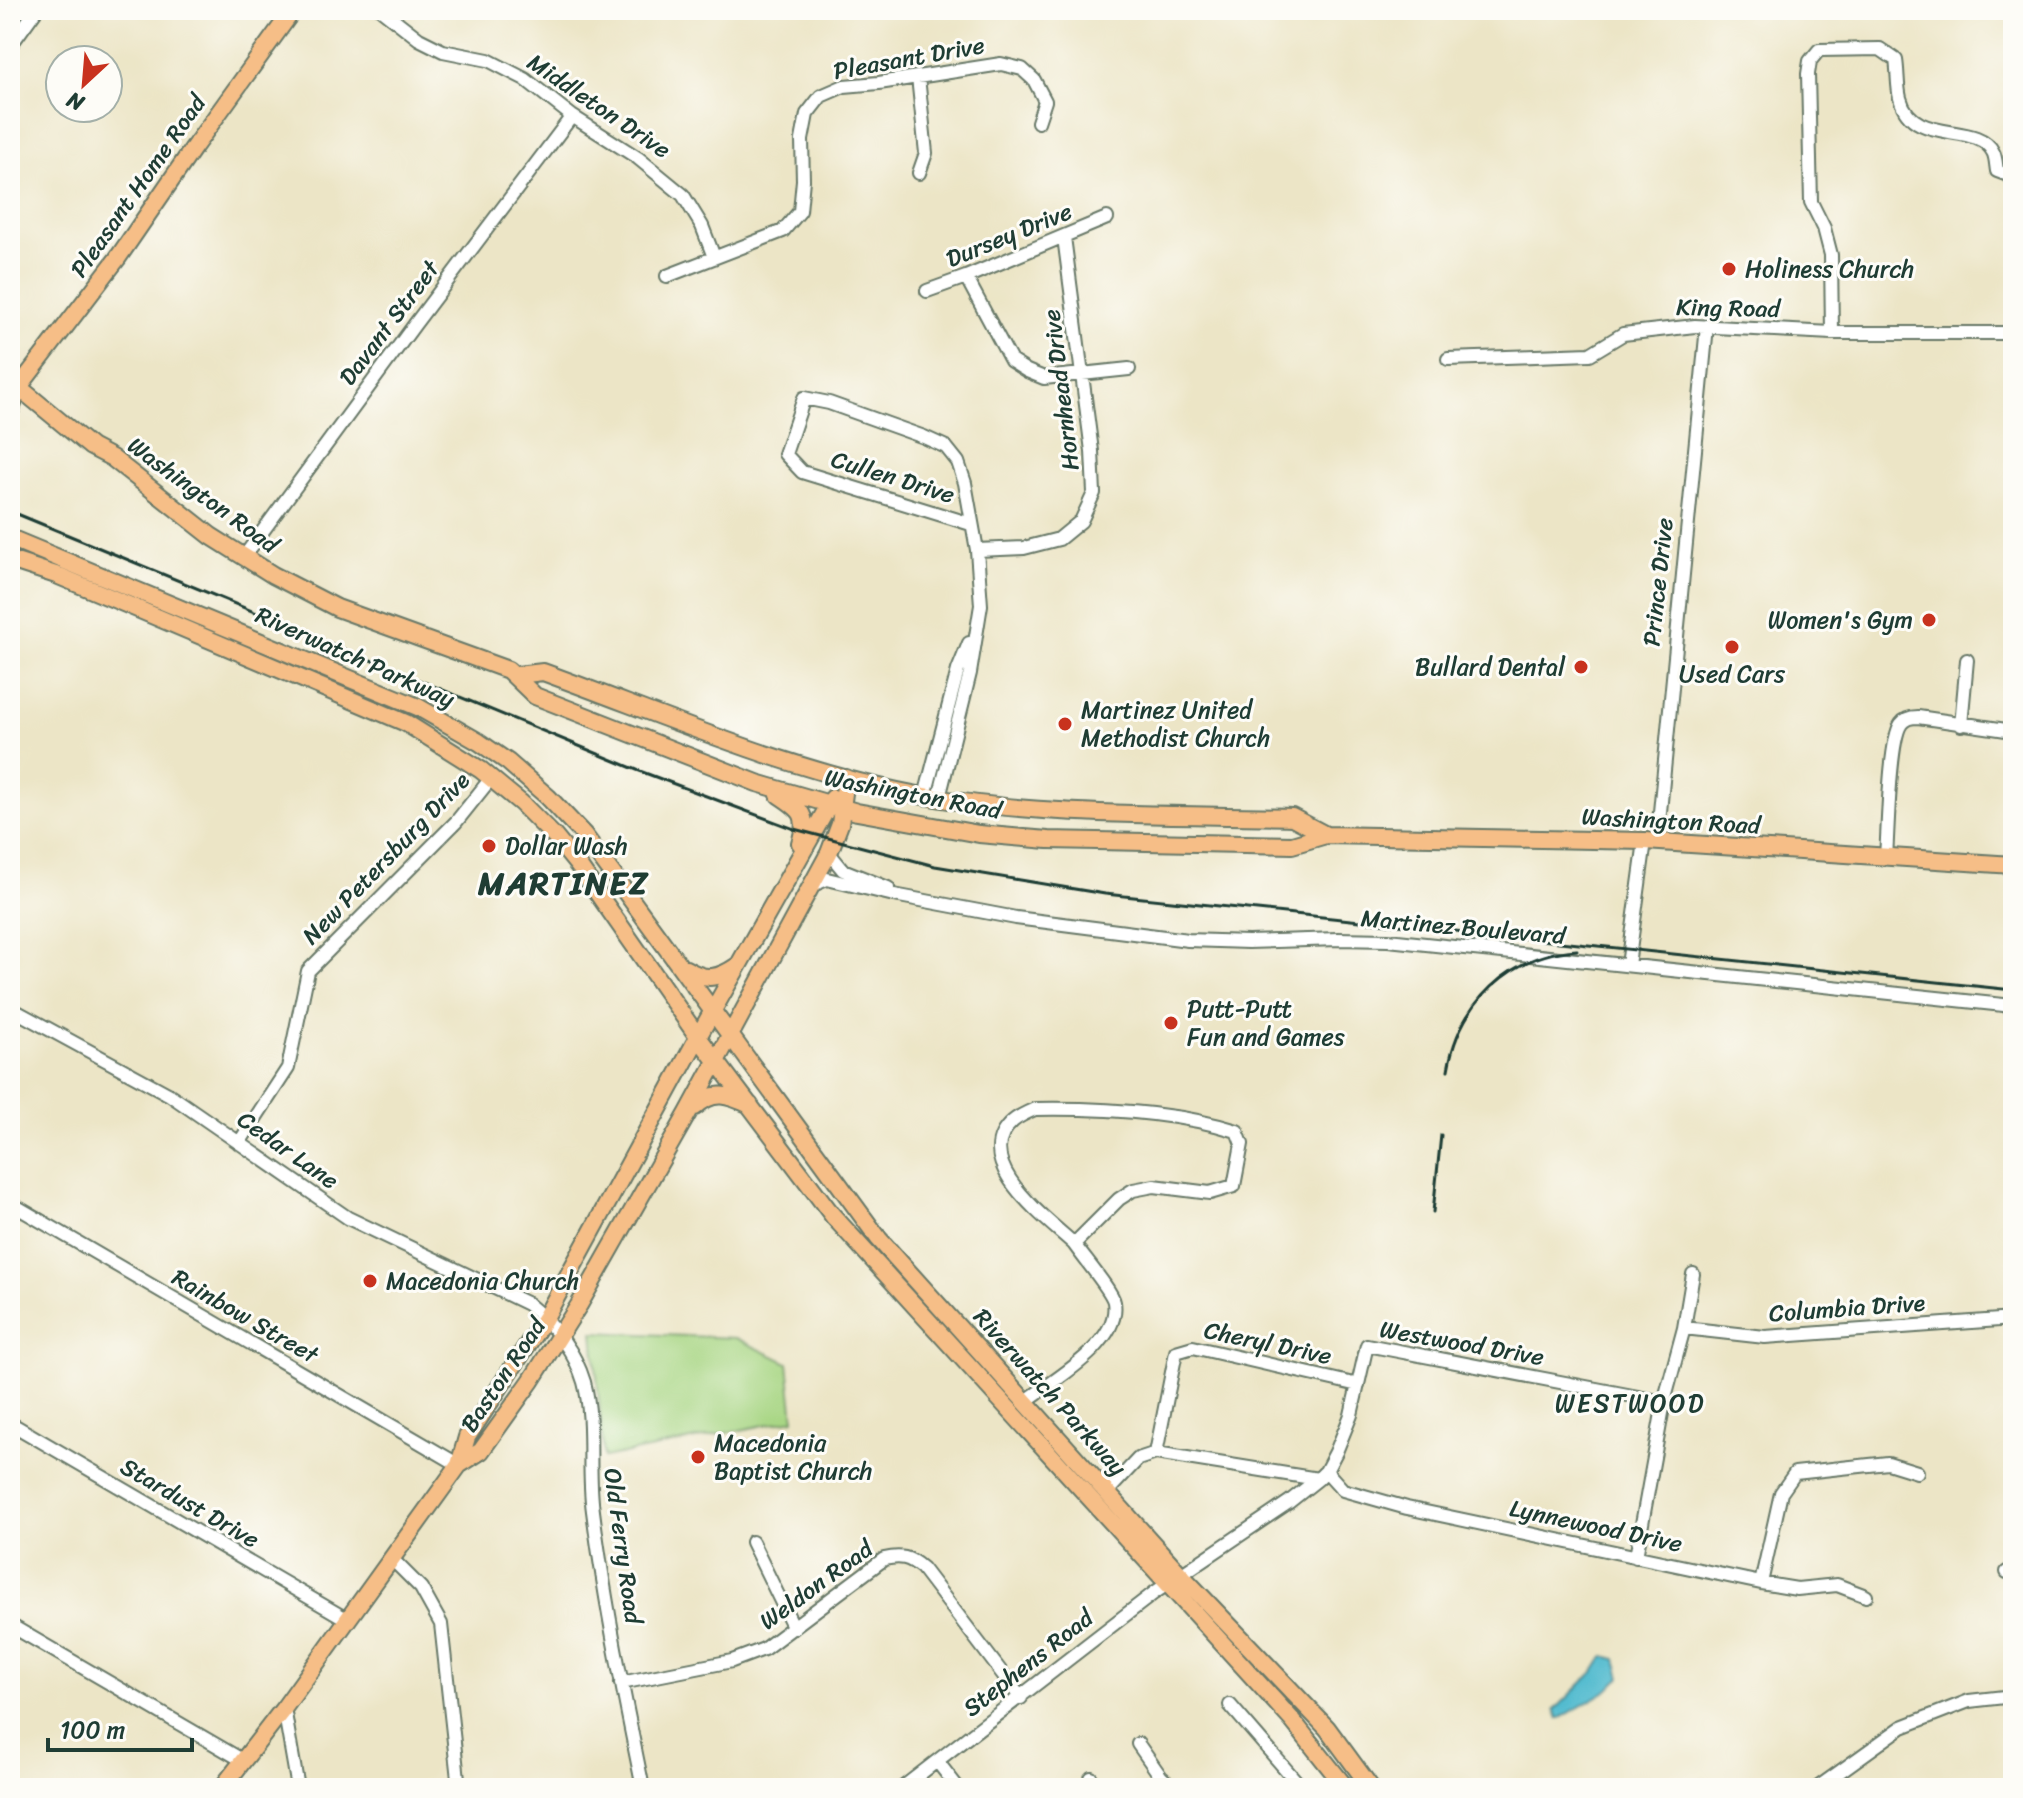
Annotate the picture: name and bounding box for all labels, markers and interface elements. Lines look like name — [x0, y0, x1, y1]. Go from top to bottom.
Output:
street label: Pleasant Drive — [830, 24, 988, 92]
street label: Middleton Drive — [518, 42, 680, 170]
north arrow — [44, 44, 124, 124]
text: N — [59, 80, 92, 123]
street label: Pleasant Home Road — [59, 84, 218, 287]
street label: Dursey Drive — [939, 191, 1079, 279]
place label: Holiness Church — [1745, 248, 1914, 290]
street label: Davant Street — [328, 250, 451, 395]
marker: Holiness Church — [1720, 260, 1738, 278]
street label: King Road — [1676, 286, 1782, 330]
street label: Hornhead Drive — [1030, 307, 1092, 473]
street label: Washington Road — [118, 425, 290, 566]
street label: Cullen Drive — [826, 438, 960, 516]
street label: Prince Drive — [1630, 516, 1686, 648]
street label: Riverwatch Parkway — [248, 594, 462, 720]
place label: Women's Gym — [1768, 599, 1913, 641]
marker: Women's Gym — [1920, 611, 1938, 629]
marker: Used Cars — [1723, 638, 1741, 656]
place label: Bullard Dental — [1415, 646, 1566, 688]
place label: Used Cars — [1679, 653, 1786, 695]
marker: Bullard Dental — [1572, 658, 1590, 676]
place label: Martinez United Methodist Church — [1081, 689, 1270, 759]
marker: Martinez United Methodist Church — [1056, 715, 1074, 733]
street label: Washington Road — [821, 756, 1007, 832]
street label: New Petersburg Drive — [292, 761, 481, 955]
street label: Washington Road — [1581, 795, 1764, 847]
place label: Dollar Wash — [505, 825, 628, 867]
marker: Dollar Wash — [480, 837, 498, 855]
district label: MARTINEZ — [477, 855, 650, 912]
street label: Martinez Boulevard — [1359, 897, 1568, 957]
place label: Putt-Putt Fun and Games — [1187, 988, 1345, 1058]
marker: Putt-Putt Fun and Games — [1162, 1014, 1180, 1032]
street label: Cedar Lane — [228, 1099, 348, 1201]
street label: Rainbow Street — [164, 1257, 327, 1376]
place label: Macedonia Church — [386, 1260, 579, 1302]
marker: Macedonia Church — [361, 1272, 379, 1290]
street label: Columbia Drive — [1767, 1282, 1927, 1334]
street label: Riverwatch Parkway — [963, 1298, 1138, 1486]
street label: Baston Road — [449, 1307, 558, 1441]
street label: Westwood Drive — [1376, 1308, 1548, 1378]
street label: Cheryl Drive — [1200, 1309, 1336, 1377]
district label: WESTWOOD — [1555, 1380, 1705, 1426]
place label: Macedonia Baptist Church — [714, 1422, 872, 1492]
street label: Stardust Drive — [112, 1446, 268, 1560]
marker: Macedonia Baptist Church — [689, 1448, 707, 1466]
street label: Old Ferry Road — [591, 1466, 655, 1628]
street label: Lynnewood Drive — [1506, 1487, 1686, 1565]
street label: Weldon Road — [750, 1528, 884, 1641]
street label: Stephens Road — [953, 1597, 1104, 1728]
scale bar — [48, 1702, 192, 1752]
text: 100 m — [60, 1709, 125, 1751]

